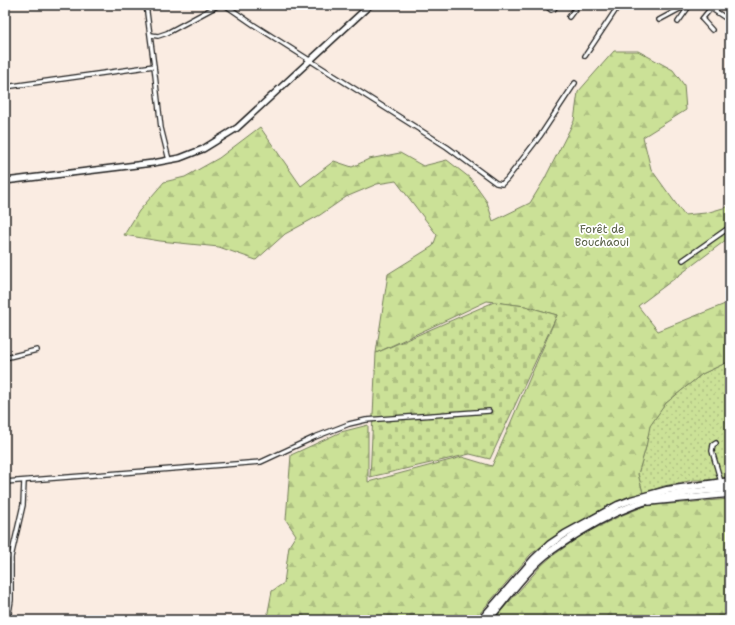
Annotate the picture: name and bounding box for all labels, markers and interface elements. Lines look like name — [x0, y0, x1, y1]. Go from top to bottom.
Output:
park label: Forêt de Bouchaoui — [575, 222, 629, 250]

